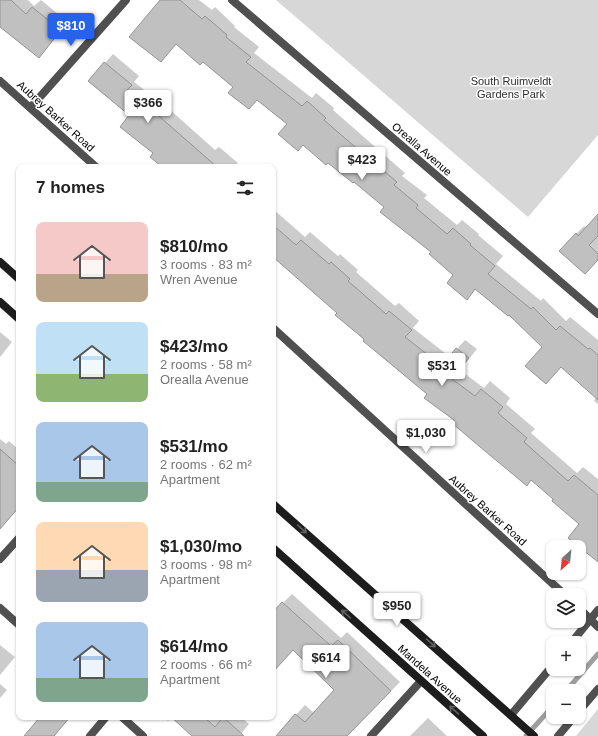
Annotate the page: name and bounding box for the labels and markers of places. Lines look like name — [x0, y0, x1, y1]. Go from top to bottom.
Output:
pin: $810 — [47, 13, 95, 47]
pin: $366 — [124, 90, 172, 124]
pin: $423 — [338, 147, 386, 181]
pin: $531 — [418, 353, 466, 387]
pin: $1,030 — [393, 420, 459, 454]
pin: $950 — [373, 593, 421, 627]
pin: $614 — [302, 645, 350, 679]

